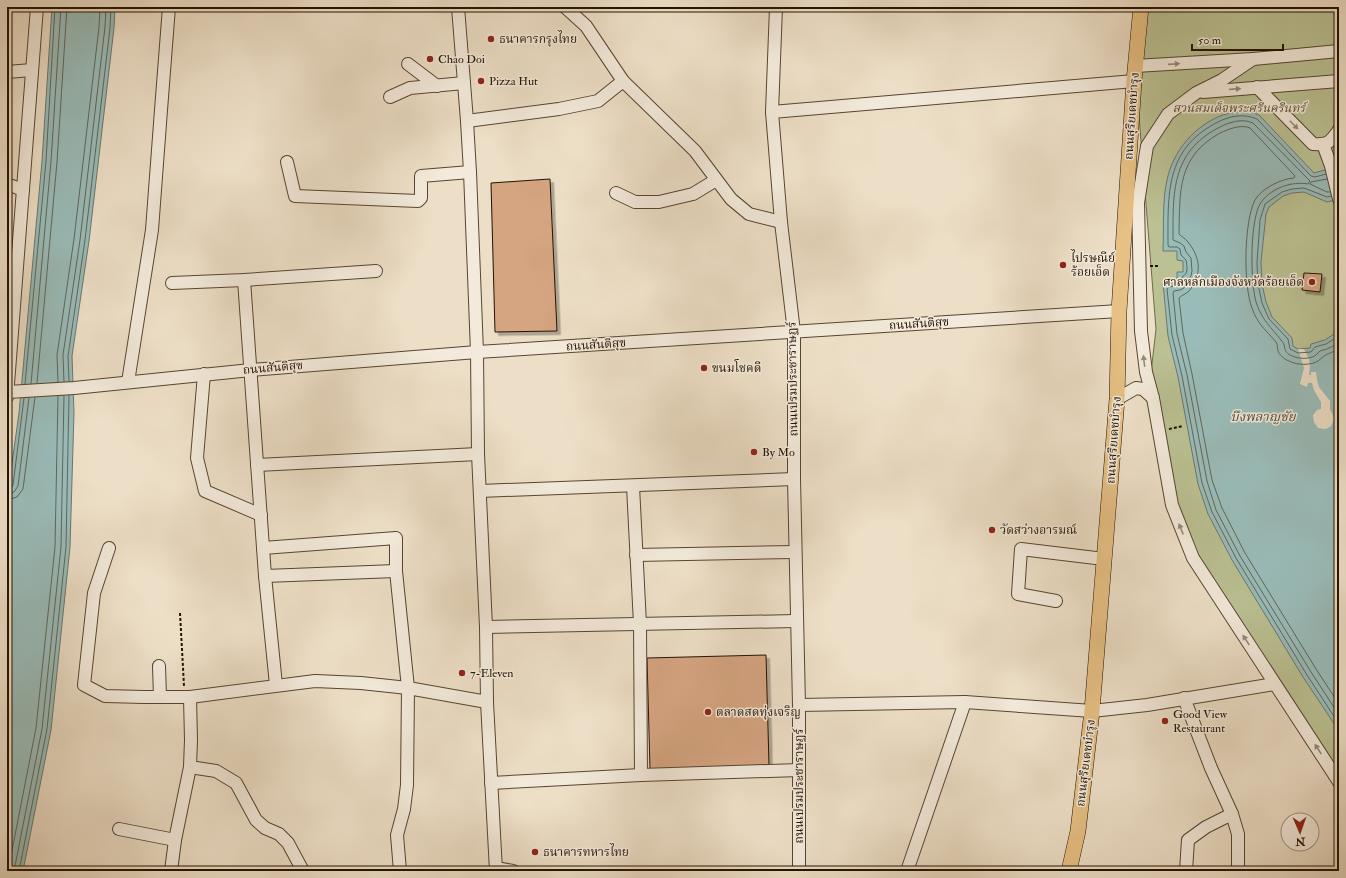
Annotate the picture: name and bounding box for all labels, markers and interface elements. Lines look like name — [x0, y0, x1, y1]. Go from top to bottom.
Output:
scale bar — [1192, 26, 1283, 52]
place label: ธนาคารกรุงไทย — [499, 30, 577, 47]
text: 50 m — [1198, 33, 1222, 48]
marker: ธนาคารกรุงไทย — [486, 34, 496, 44]
place label: Chao Doi — [438, 52, 485, 67]
marker: Chao Doi — [425, 54, 435, 64]
one-way arrow — [1168, 60, 1180, 67]
street label: ถนนสุริยเดชบำรุง — [1121, 72, 1143, 160]
place label: Pizza Hut — [489, 74, 538, 89]
marker: Pizza Hut — [476, 76, 486, 86]
one-way arrow — [1229, 86, 1241, 93]
park label: สวนสมเด็จพระศรีนครินทร์ — [1173, 101, 1309, 116]
one-way arrow — [1289, 120, 1299, 130]
place label: ไปรษณีย์ ร้อยเอ็ด — [1070, 249, 1115, 280]
marker: ไปรษณีย์ ร้อยเอ็ด — [1058, 260, 1068, 270]
place label: ศาลหลักเมืองจังหวัดร้อยเอ็ด — [1163, 274, 1304, 290]
marker: ศาลหลักเมืองจังหวัดร้อยเอ็ด — [1307, 277, 1317, 287]
street label: ถนนสันติสุข — [888, 314, 950, 334]
street label: ถนนเปรมประชาราษฏร์ — [784, 321, 802, 436]
street label: ถนนสันติสุข — [565, 335, 627, 355]
one-way arrow — [1141, 355, 1148, 367]
street label: ถนนสันติสุข — [242, 358, 304, 378]
place label: ขนมโชคดี — [712, 359, 761, 376]
marker: ขนมโชคดี — [699, 363, 709, 373]
street label: ถนนสุริยเดชบำรุง — [1103, 396, 1125, 484]
water label: บึงพลาญชัย — [1231, 409, 1297, 425]
place label: By Mo — [762, 445, 795, 460]
marker: By Mo — [749, 447, 759, 457]
place label: วัดสว่างอารมณ์ — [1000, 523, 1077, 538]
one-way arrow — [1178, 523, 1184, 534]
marker: วัดสว่างอารมณ์ — [987, 525, 997, 535]
one-way arrow — [1242, 635, 1250, 646]
place label: 7-Eleven — [470, 666, 514, 681]
marker: 7-Eleven — [457, 668, 467, 678]
place label: ตลาดสดทุ่งเจริญ — [716, 705, 801, 720]
marker: ตลาดสดทุ่งเจริญ — [703, 707, 713, 717]
place label: Good View Restaurant — [1173, 707, 1228, 736]
marker: Good View Restaurant — [1160, 716, 1170, 726]
street label: ถนนสุริยเดชบำรุง — [1073, 719, 1099, 807]
street label: ถนนเปรมประชาราษฏร์ — [792, 728, 807, 843]
one-way arrow — [1314, 743, 1321, 755]
north arrow — [1280, 812, 1320, 852]
text: N — [1294, 835, 1306, 848]
place label: ธนาคารทหารไทย — [543, 843, 629, 860]
marker: ธนาคารทหารไทย — [530, 847, 540, 857]

